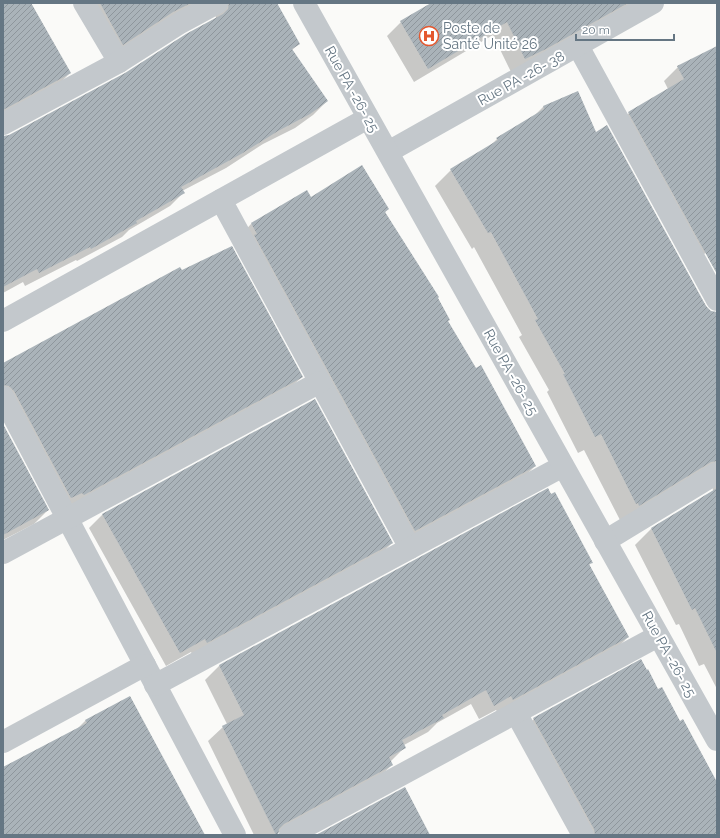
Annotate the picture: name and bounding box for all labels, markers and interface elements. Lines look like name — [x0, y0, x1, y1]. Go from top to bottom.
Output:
scale bar — [576, 16, 674, 42]
place label: Poste de Santé Unité 26 — [443, 20, 537, 52]
text: 20 m — [582, 23, 610, 37]
hospital icon: Poste de Santé Unité 26 — [418, 25, 440, 47]
street label: Rue PA -26- 25 — [322, 43, 382, 135]
street label: Rue PA -26- 38 — [475, 48, 567, 108]
street label: Rue PA -26- 25 — [481, 326, 541, 418]
street label: Rue PA -26- 25 — [639, 608, 699, 700]

